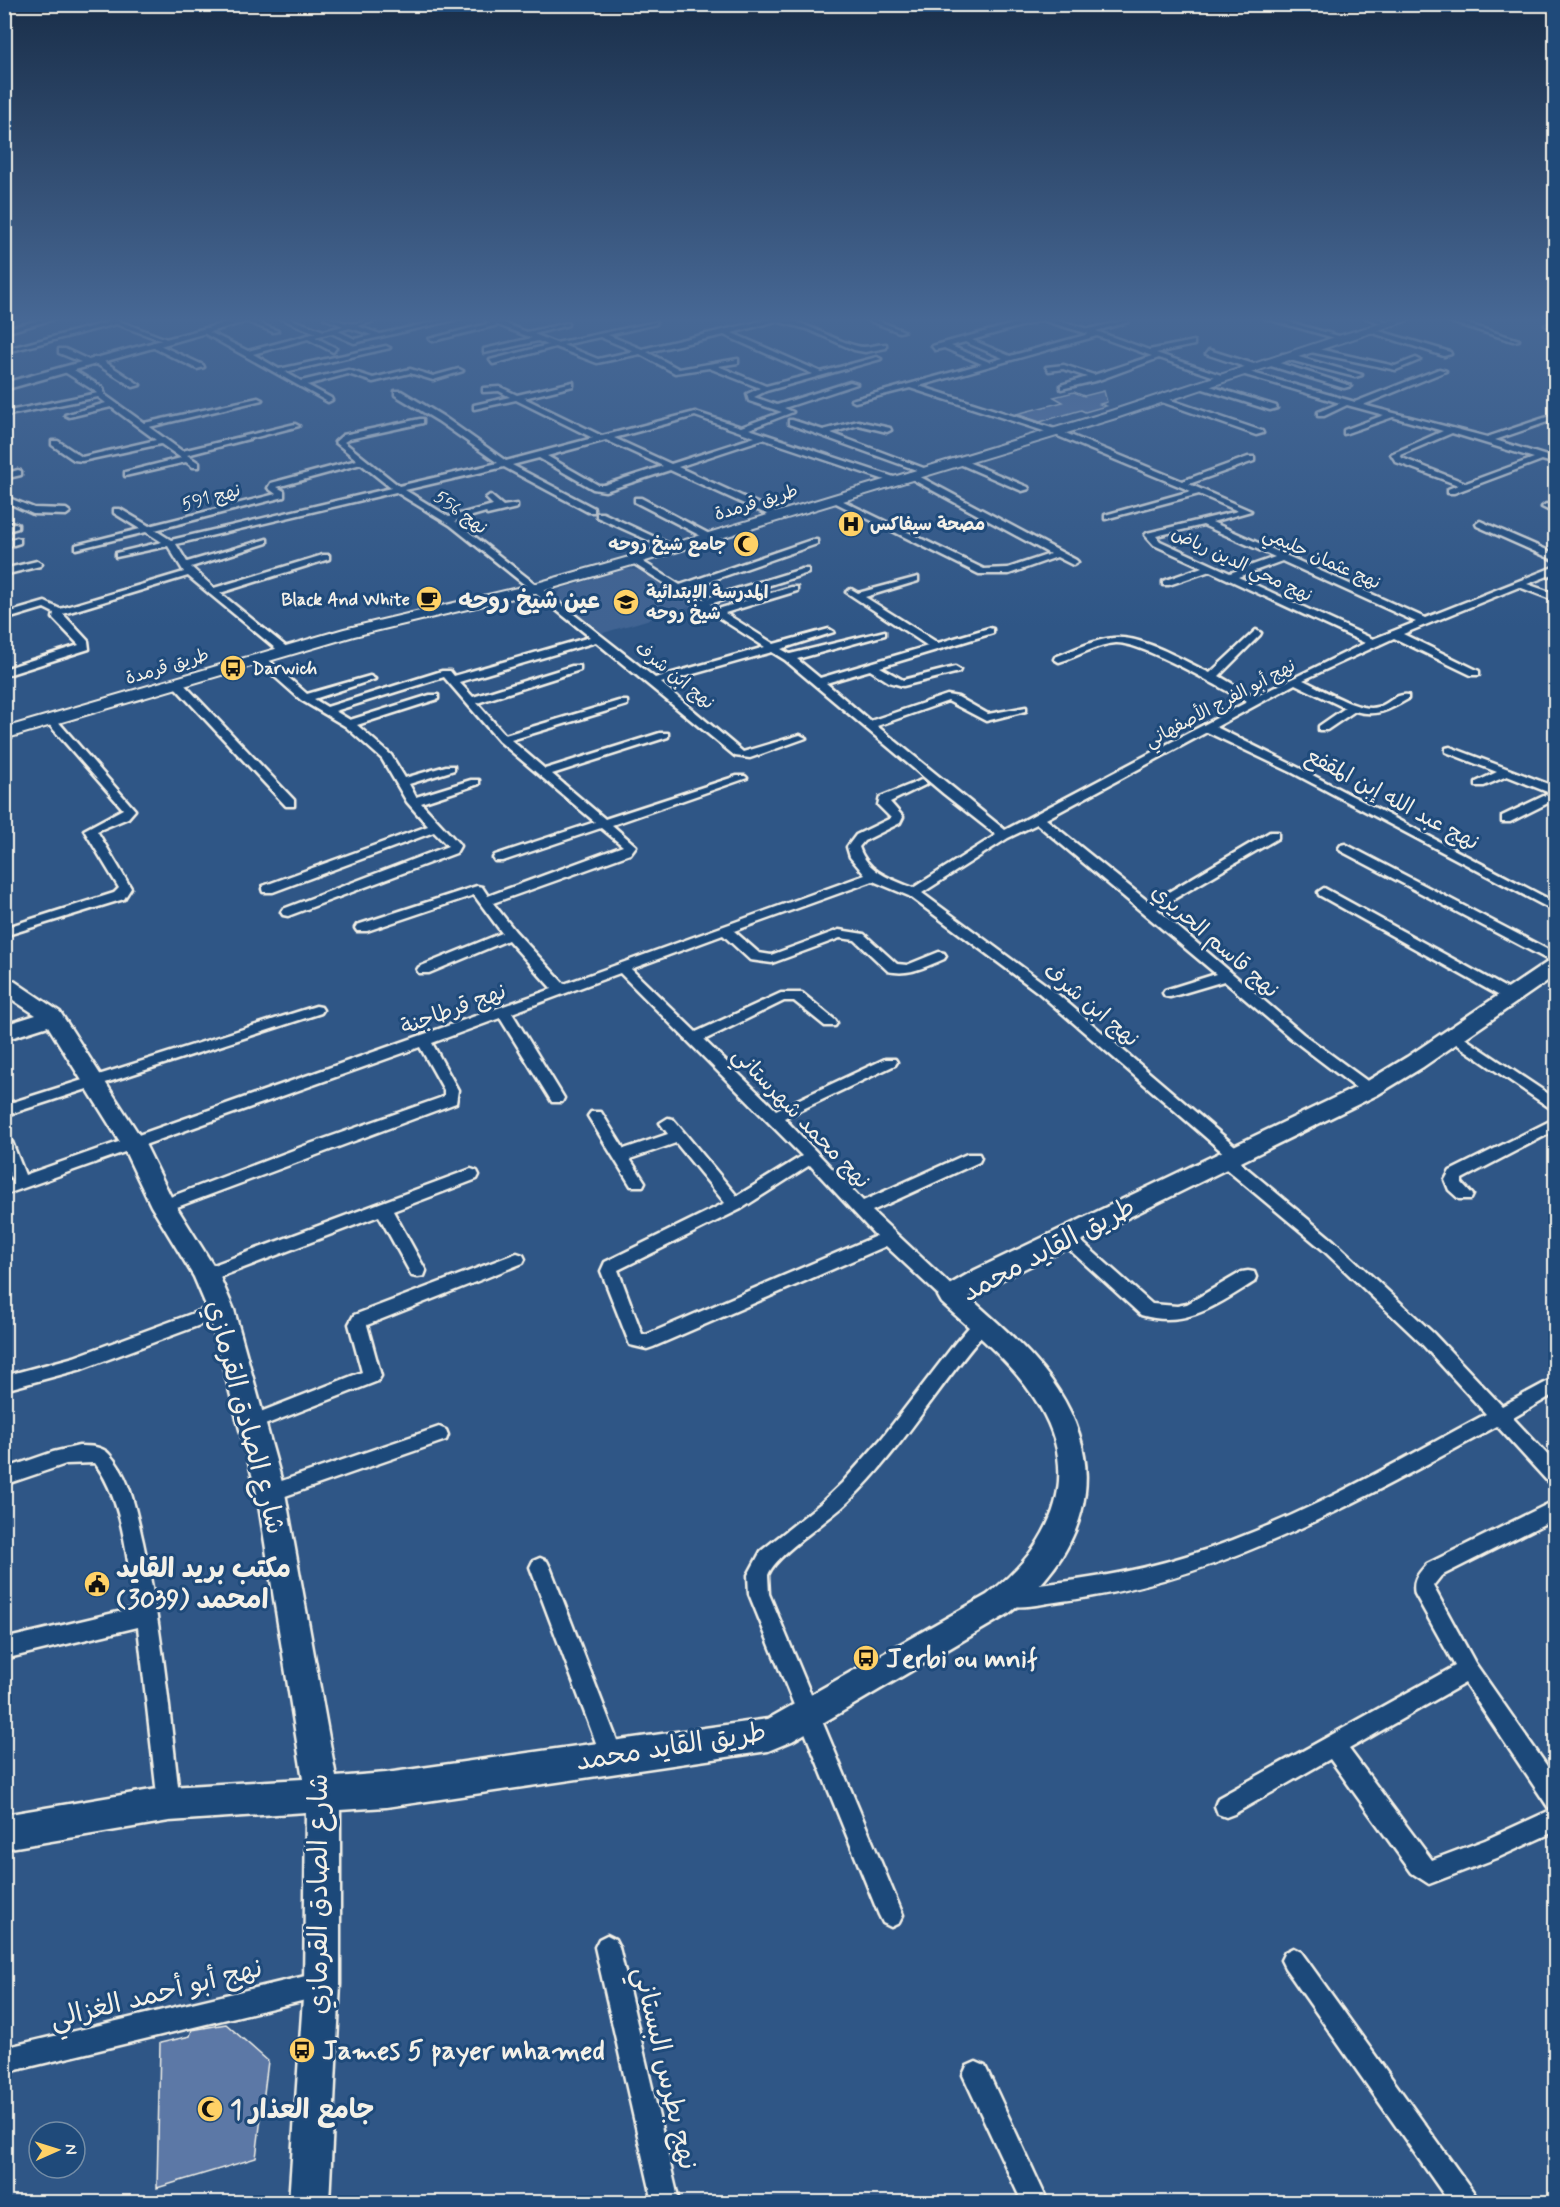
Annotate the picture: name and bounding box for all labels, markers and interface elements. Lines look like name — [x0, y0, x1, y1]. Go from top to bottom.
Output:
street label: نهج 591 — [179, 479, 243, 517]
street label: طريق قرمدة — [712, 479, 801, 527]
street label: نهج 556 — [429, 485, 492, 540]
hospital icon: مصحة سيفاكس — [836, 509, 866, 539]
place label: مصحة سيفاكس — [870, 513, 985, 537]
street label: نهج محي الدين رياض — [1166, 522, 1316, 611]
street label: نهج عثمان حليمي — [1258, 522, 1384, 598]
mosque icon: جامع شيخ روحه — [731, 529, 761, 559]
place label: جامع شيخ روحه — [608, 533, 726, 557]
place label: المدرسة الإبتدائية شيخ روحه — [646, 581, 768, 626]
cafe icon: Black And White — [414, 584, 444, 614]
district label: عين شيخ روحه — [458, 586, 600, 617]
school or university icon: المدرسة الإبتدائية شيخ روحه — [611, 587, 641, 617]
place label: Black And White — [281, 588, 410, 612]
street label: نهج ابن شرف — [630, 636, 719, 715]
street label: طريق قرمدة — [123, 643, 212, 691]
bus stop icon: Darwich — [218, 653, 248, 683]
street label: نهج أبو الفرج الأصفهاني — [1140, 653, 1301, 756]
place label: Darwich — [252, 657, 318, 681]
street label: نهج عبد الله إبن المقفع — [1300, 742, 1484, 857]
street label: نهج قاسم الحريري — [1144, 878, 1284, 1005]
street label: نهج ابن شرف — [1037, 957, 1144, 1054]
street label: نهج قرطاجنة — [397, 978, 510, 1042]
street label: نهج محمد شهرستاني — [723, 1042, 875, 1198]
street label: طريق القايد محمد — [956, 1190, 1142, 1311]
street label: شارع الصادق القرمازي — [196, 1296, 293, 1538]
place label: مكتب بريد القايد امحمد (3039) — [116, 1552, 291, 1618]
public building icon: مكتب بريد القايد امحمد (3039) — [82, 1569, 112, 1599]
place label: Jerbi ou mnif — [886, 1642, 1038, 1677]
bus stop icon: Jerbi ou mnif — [851, 1643, 881, 1673]
street label: طريق القايد محمد — [574, 1715, 769, 1780]
street label: شارع الصادق القرمازي — [302, 1774, 337, 2014]
street label: نهج أبو أحمد الغزالي — [46, 1951, 267, 2042]
street label: نهج بطرس البستاني — [620, 1963, 705, 2174]
place label: James 5 payer mhamed — [322, 2034, 605, 2069]
bus stop icon: James 5 payer mhamed — [287, 2035, 317, 2065]
place label: جامع العذار 1 — [230, 2093, 374, 2128]
mosque icon: جامع العذار 1 — [195, 2094, 225, 2124]
north arrow — [27, 2120, 87, 2180]
text: N — [60, 2143, 81, 2155]

